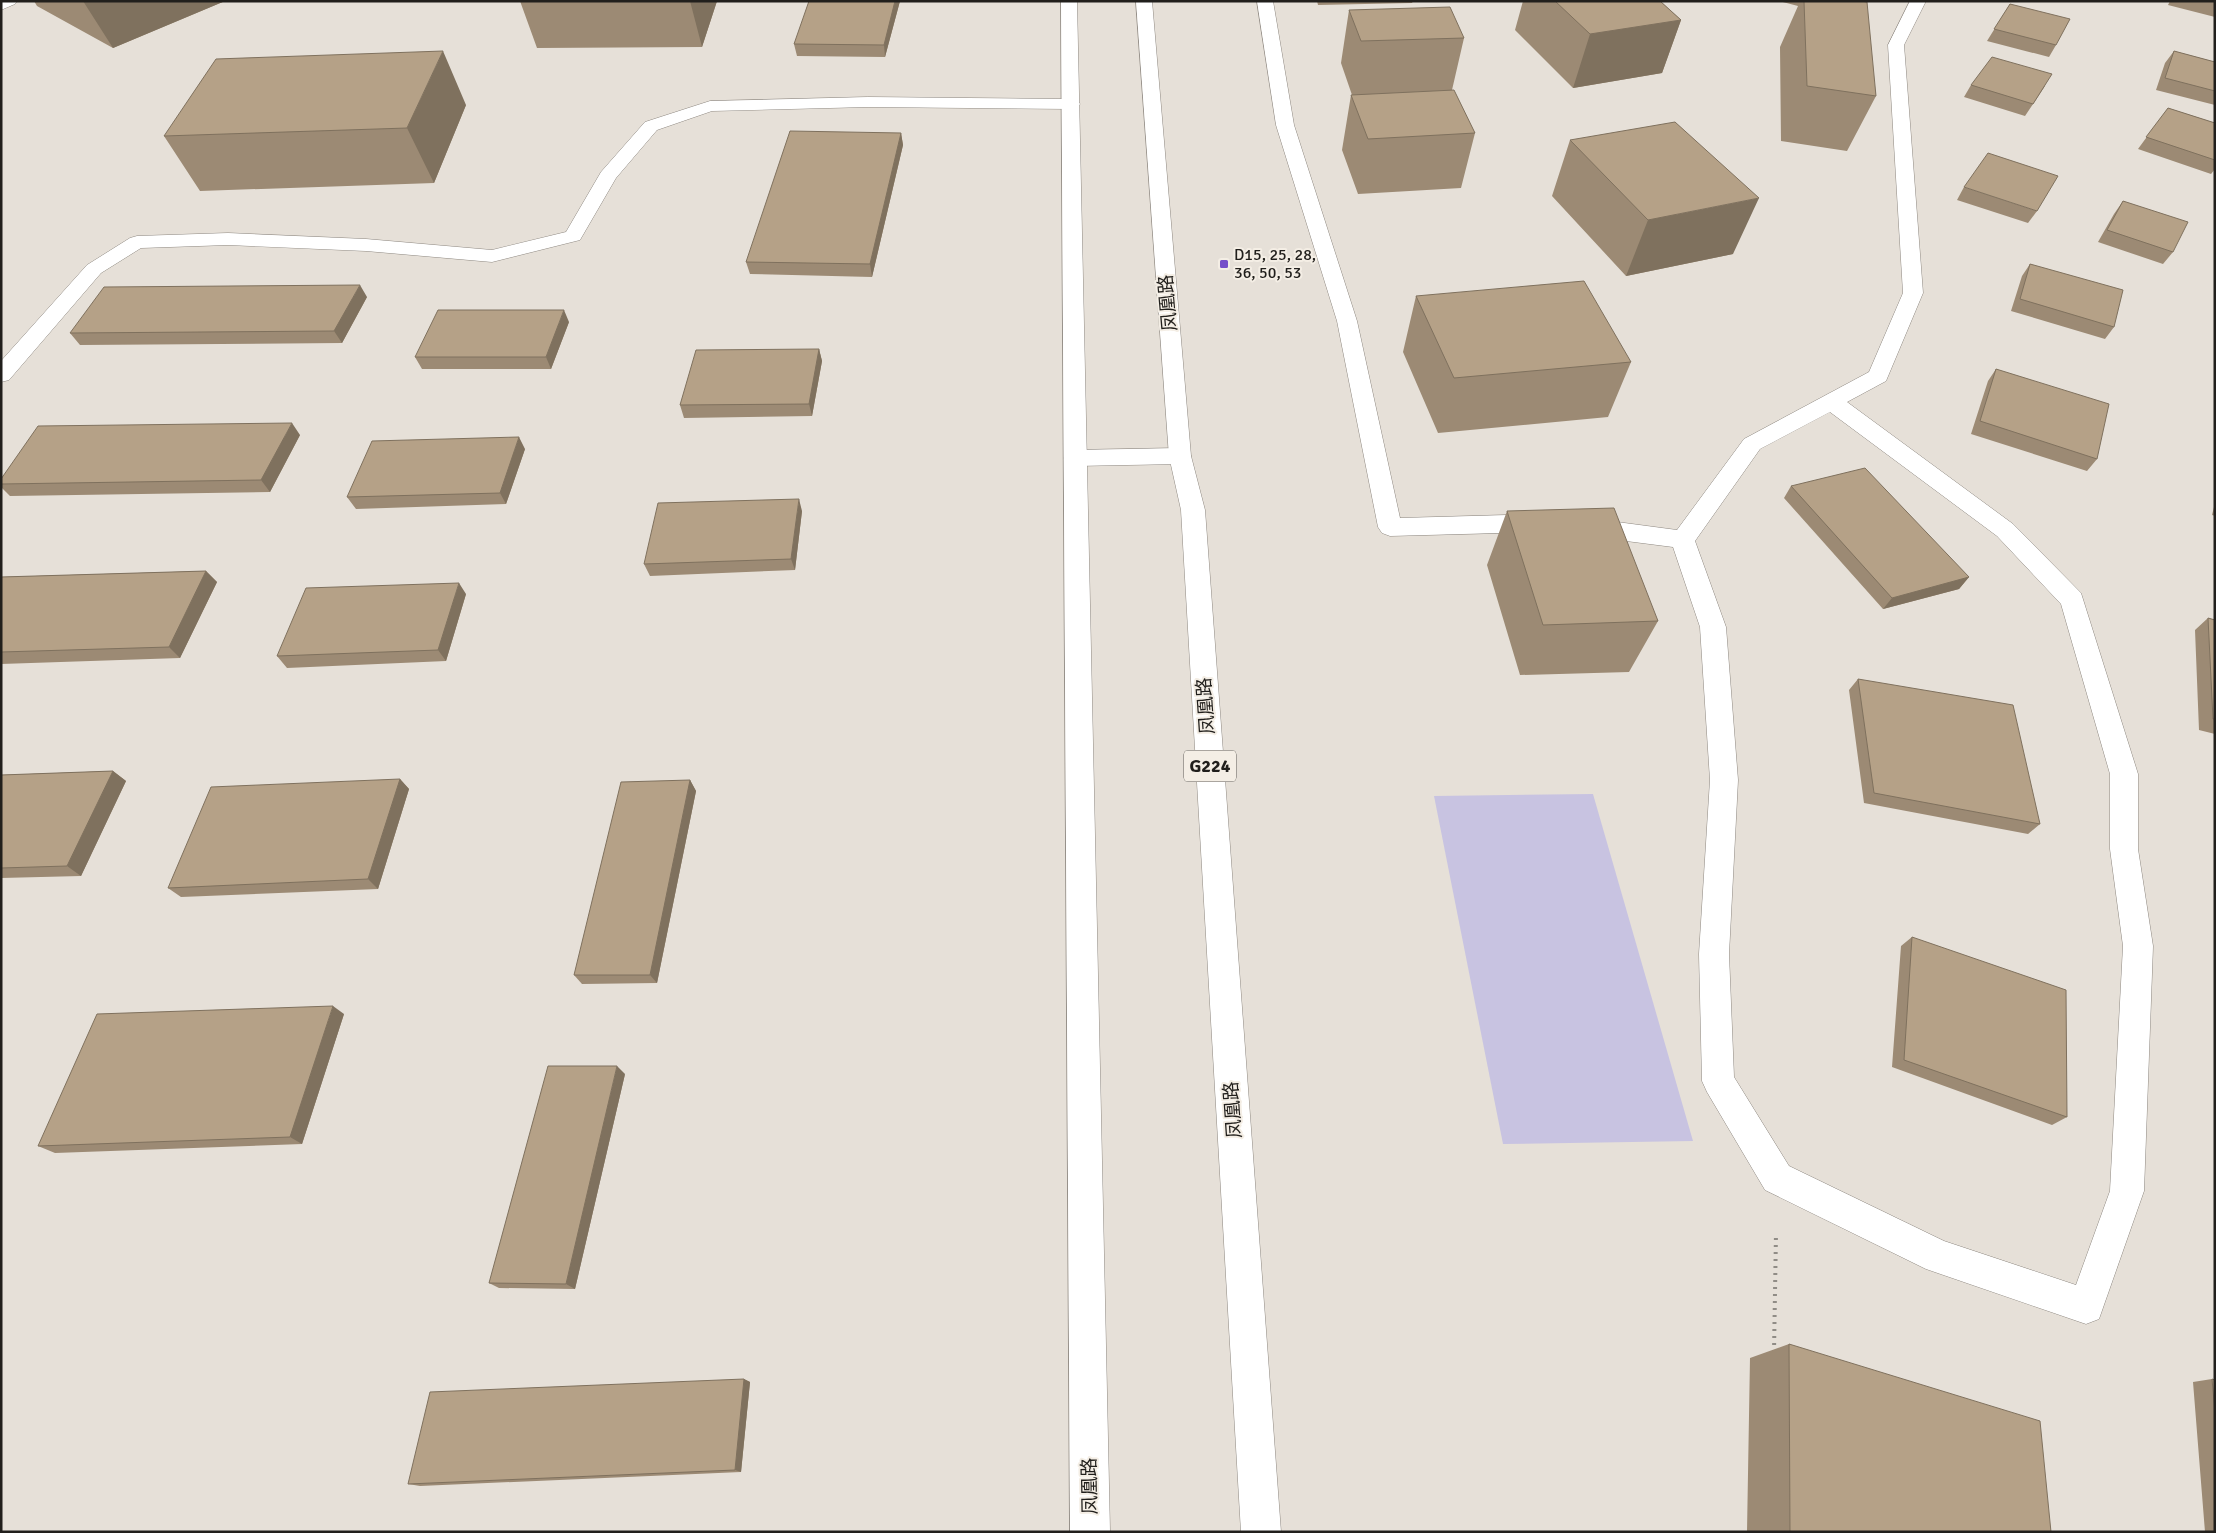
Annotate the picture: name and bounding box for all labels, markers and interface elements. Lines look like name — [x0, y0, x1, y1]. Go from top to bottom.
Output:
place label: D15, 25, 28, 36, 50, 53 — [1234, 245, 1316, 283]
marker: D15, 25, 28, 36, 50, 53 — [1218, 258, 1230, 270]
street label: 凤凰路 — [1154, 274, 1182, 332]
street label: 凤凰路 — [1192, 677, 1220, 735]
road number: G224 — [1184, 750, 1236, 781]
street label: 凤凰路 — [1219, 1081, 1247, 1139]
street label: 凤凰路 — [1078, 1457, 1102, 1515]

